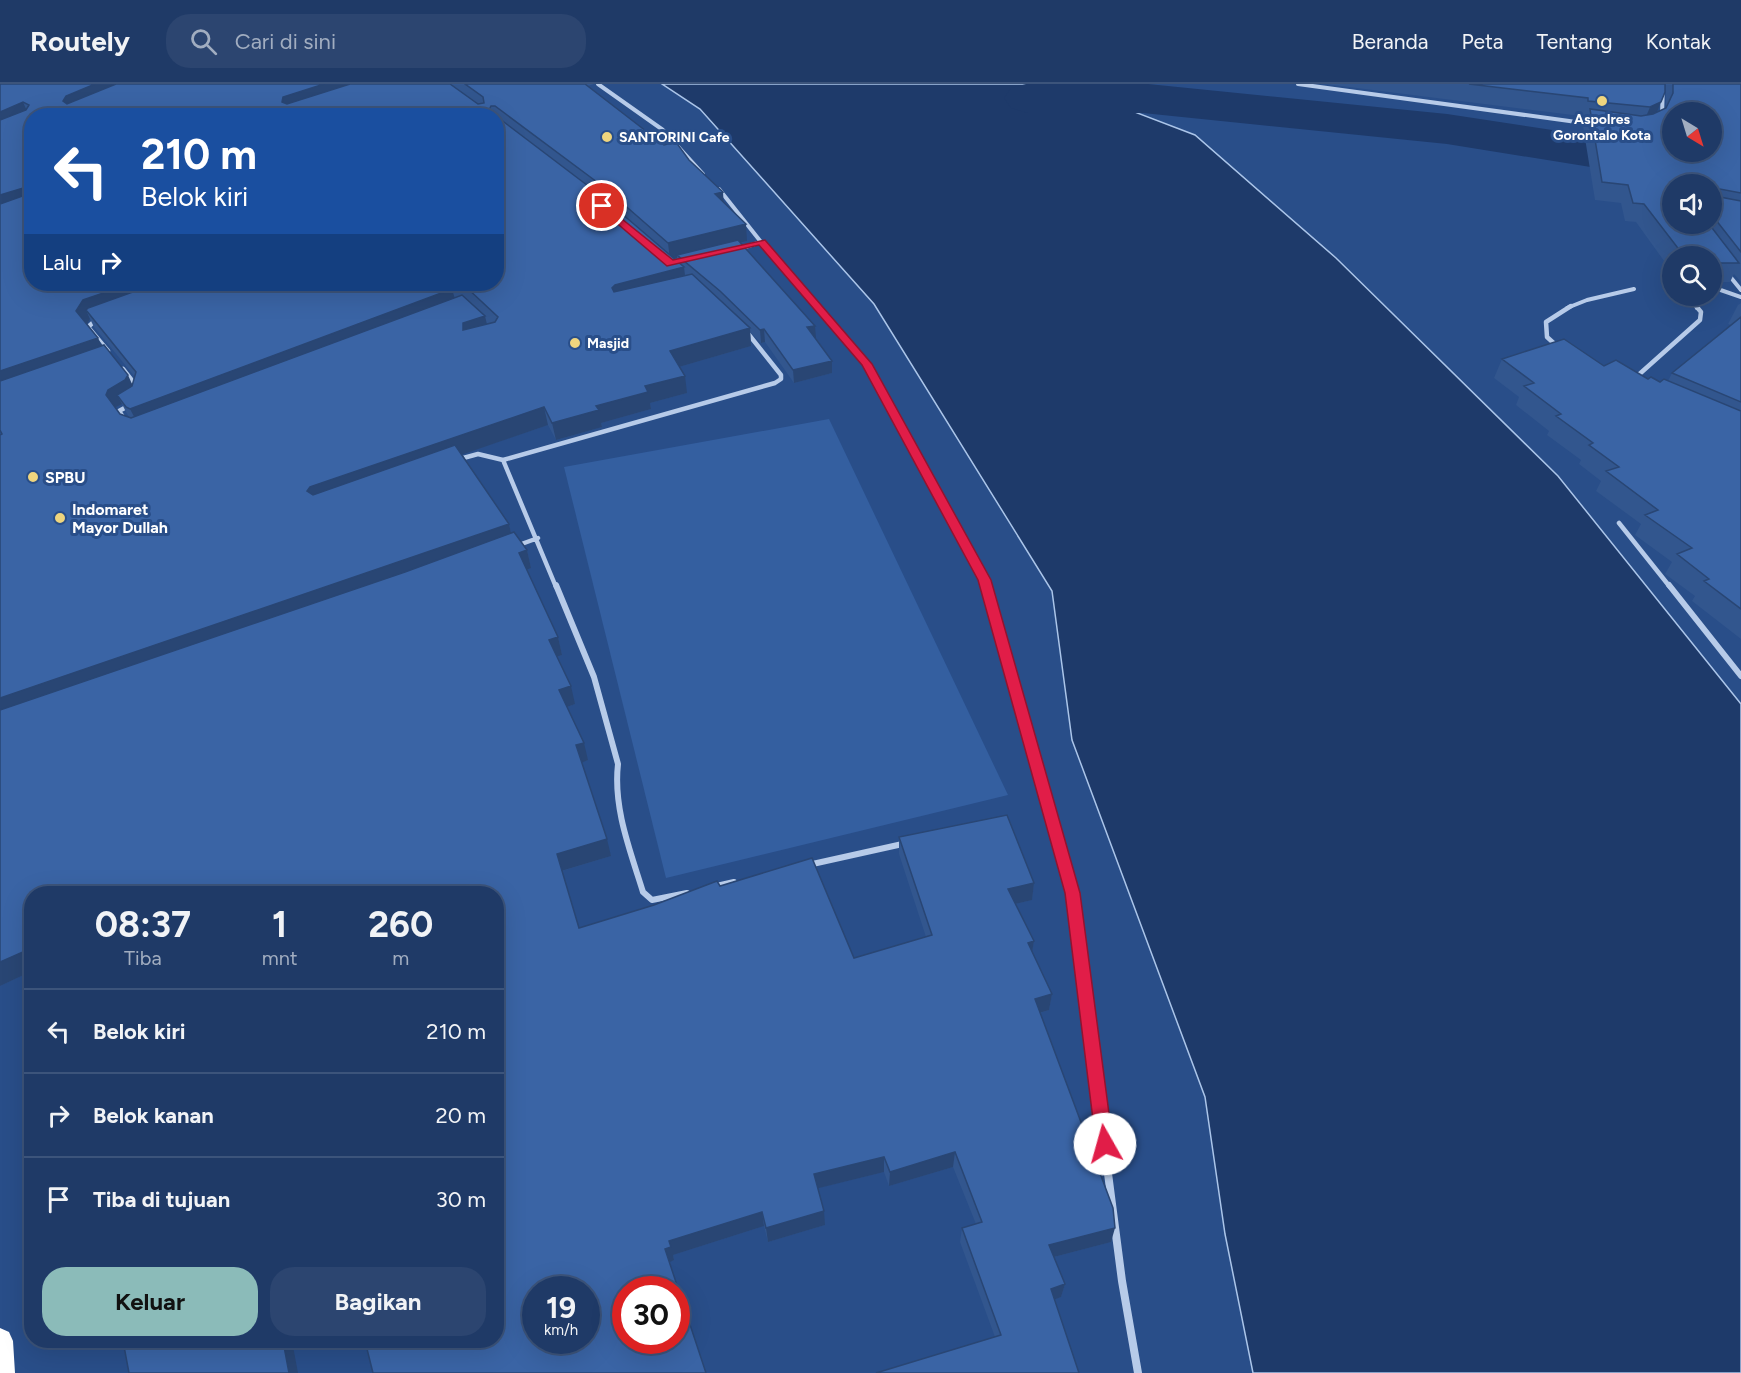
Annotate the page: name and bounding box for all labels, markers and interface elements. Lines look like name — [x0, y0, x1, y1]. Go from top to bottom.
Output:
search box — [166, 14, 586, 68]
text: Routely — [30, 24, 130, 58]
icon: search — [187, 25, 220, 58]
text: Cari di sini — [235, 28, 336, 55]
text: Beranda — [1352, 29, 1429, 54]
text: Peta — [1462, 29, 1504, 54]
text: Tentang — [1537, 29, 1613, 54]
text: Kontak — [1646, 29, 1711, 54]
marker: Aspolres Gorontalo Kota — [1595, 94, 1609, 108]
north arrow — [1662, 102, 1722, 162]
map controls — [1662, 102, 1722, 306]
place label: Aspolres Gorontalo Kota — [1553, 111, 1651, 144]
text: 210 m — [141, 129, 257, 180]
place label: SANTORINI Cafe — [619, 129, 730, 146]
marker: SANTORINI Cafe — [600, 130, 614, 144]
icon: left — [42, 132, 120, 210]
button: sound — [1662, 174, 1722, 234]
text: Belok kiri — [141, 180, 248, 213]
pin — [576, 180, 627, 231]
icon: arrive — [585, 189, 618, 222]
icon: right — [94, 246, 127, 279]
button: search — [1662, 246, 1722, 306]
text: Lalu — [42, 249, 82, 276]
place label: Masjid — [587, 335, 629, 352]
marker: Masjid — [568, 336, 582, 350]
place label: SPBU — [45, 468, 85, 487]
marker: SPBU — [26, 470, 40, 484]
place label: Indomaret Mayor Dullah — [72, 500, 168, 537]
marker: Indomaret Mayor Dullah — [53, 511, 67, 525]
text: 08:37 — [95, 903, 191, 946]
text: 1 — [272, 903, 287, 946]
text: 260 — [368, 903, 433, 946]
text: Tiba — [124, 946, 162, 970]
text: mnt — [262, 946, 297, 970]
text: m — [392, 946, 409, 970]
icon: left — [42, 1015, 75, 1048]
text: Belok kiri — [93, 1018, 186, 1045]
text: 210 m — [426, 1018, 486, 1045]
icon: right — [42, 1099, 75, 1132]
text: Belok kanan — [93, 1102, 214, 1129]
text: 20 m — [435, 1102, 486, 1129]
position arrow — [1073, 1112, 1137, 1176]
icon: arrive — [42, 1183, 75, 1216]
text: Tiba di tujuan — [93, 1186, 230, 1213]
text: 30 m — [436, 1186, 486, 1213]
button: Keluar — [42, 1267, 258, 1336]
button: Bagikan — [270, 1267, 486, 1336]
speed limit sign: 30 — [612, 1276, 690, 1354]
text: 19 — [546, 1289, 576, 1326]
text: km/h — [544, 1321, 578, 1339]

